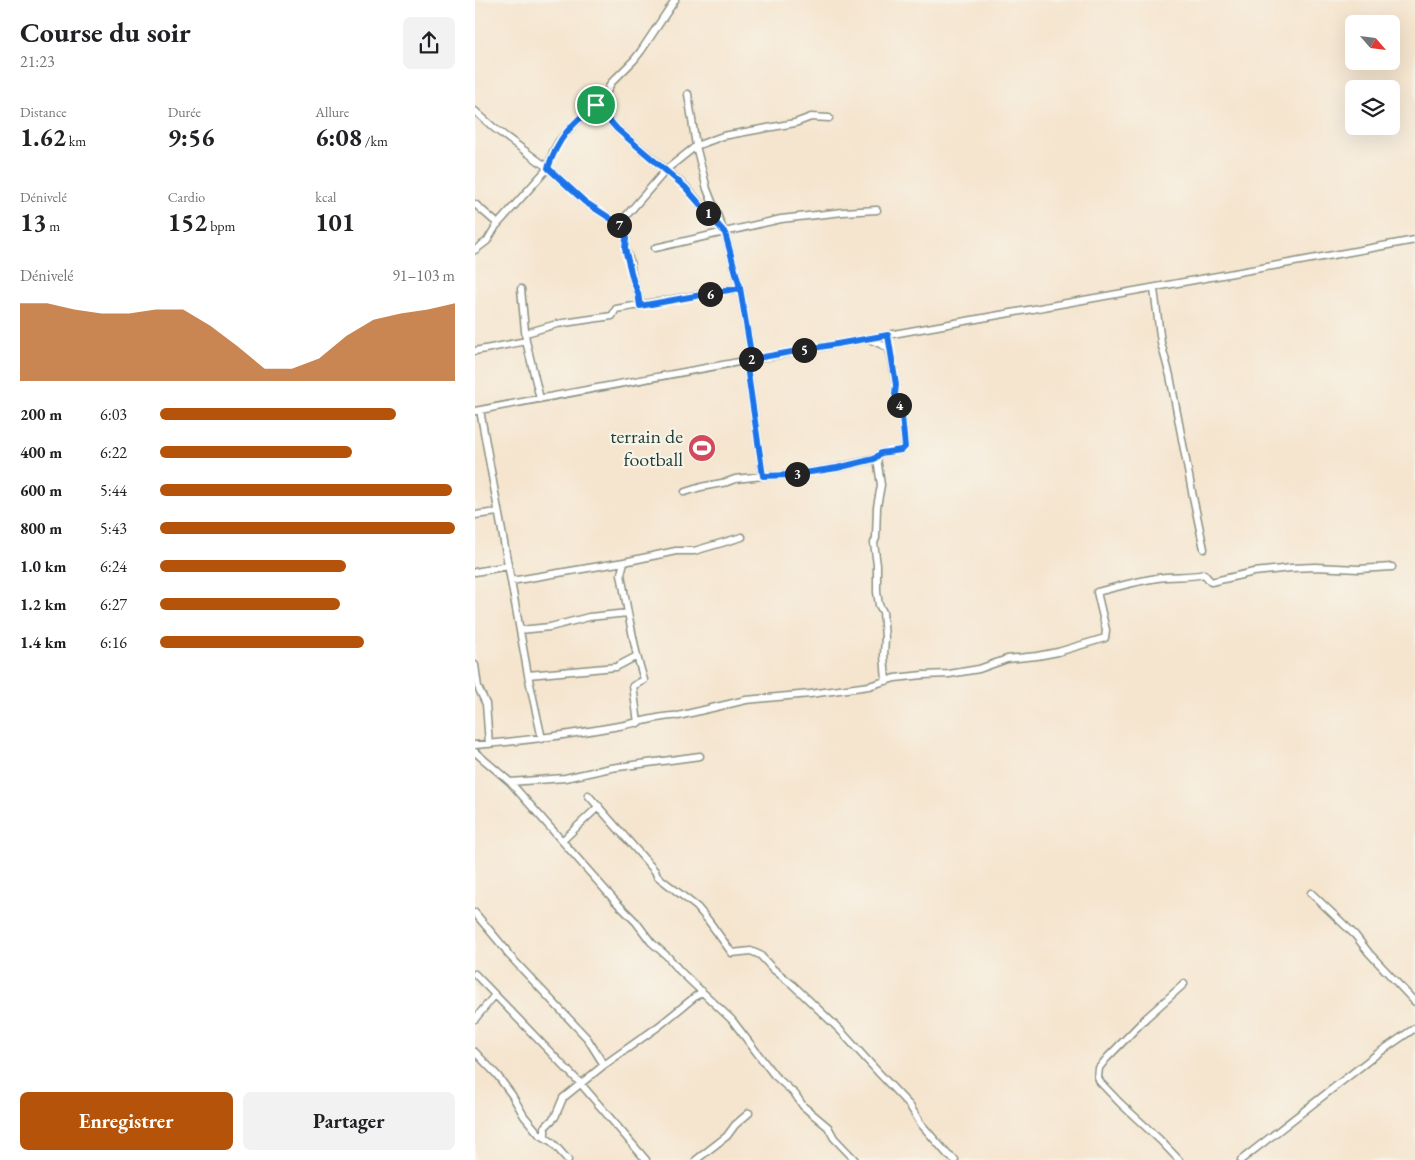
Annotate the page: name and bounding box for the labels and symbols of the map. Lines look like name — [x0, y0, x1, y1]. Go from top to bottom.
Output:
north arrow — [1345, 15, 1400, 70]
pin — [575, 84, 617, 126]
pin: 1 — [695, 200, 721, 226]
pin: 7 — [607, 212, 631, 238]
pin: 6 — [697, 282, 723, 306]
pin: 5 — [791, 338, 817, 362]
pin: 2 — [739, 346, 763, 372]
pin: 4 — [887, 392, 911, 418]
place label: terrain de football — [610, 423, 683, 472]
sports icon: terrain de football — [687, 433, 717, 463]
pin: 3 — [785, 462, 809, 486]

